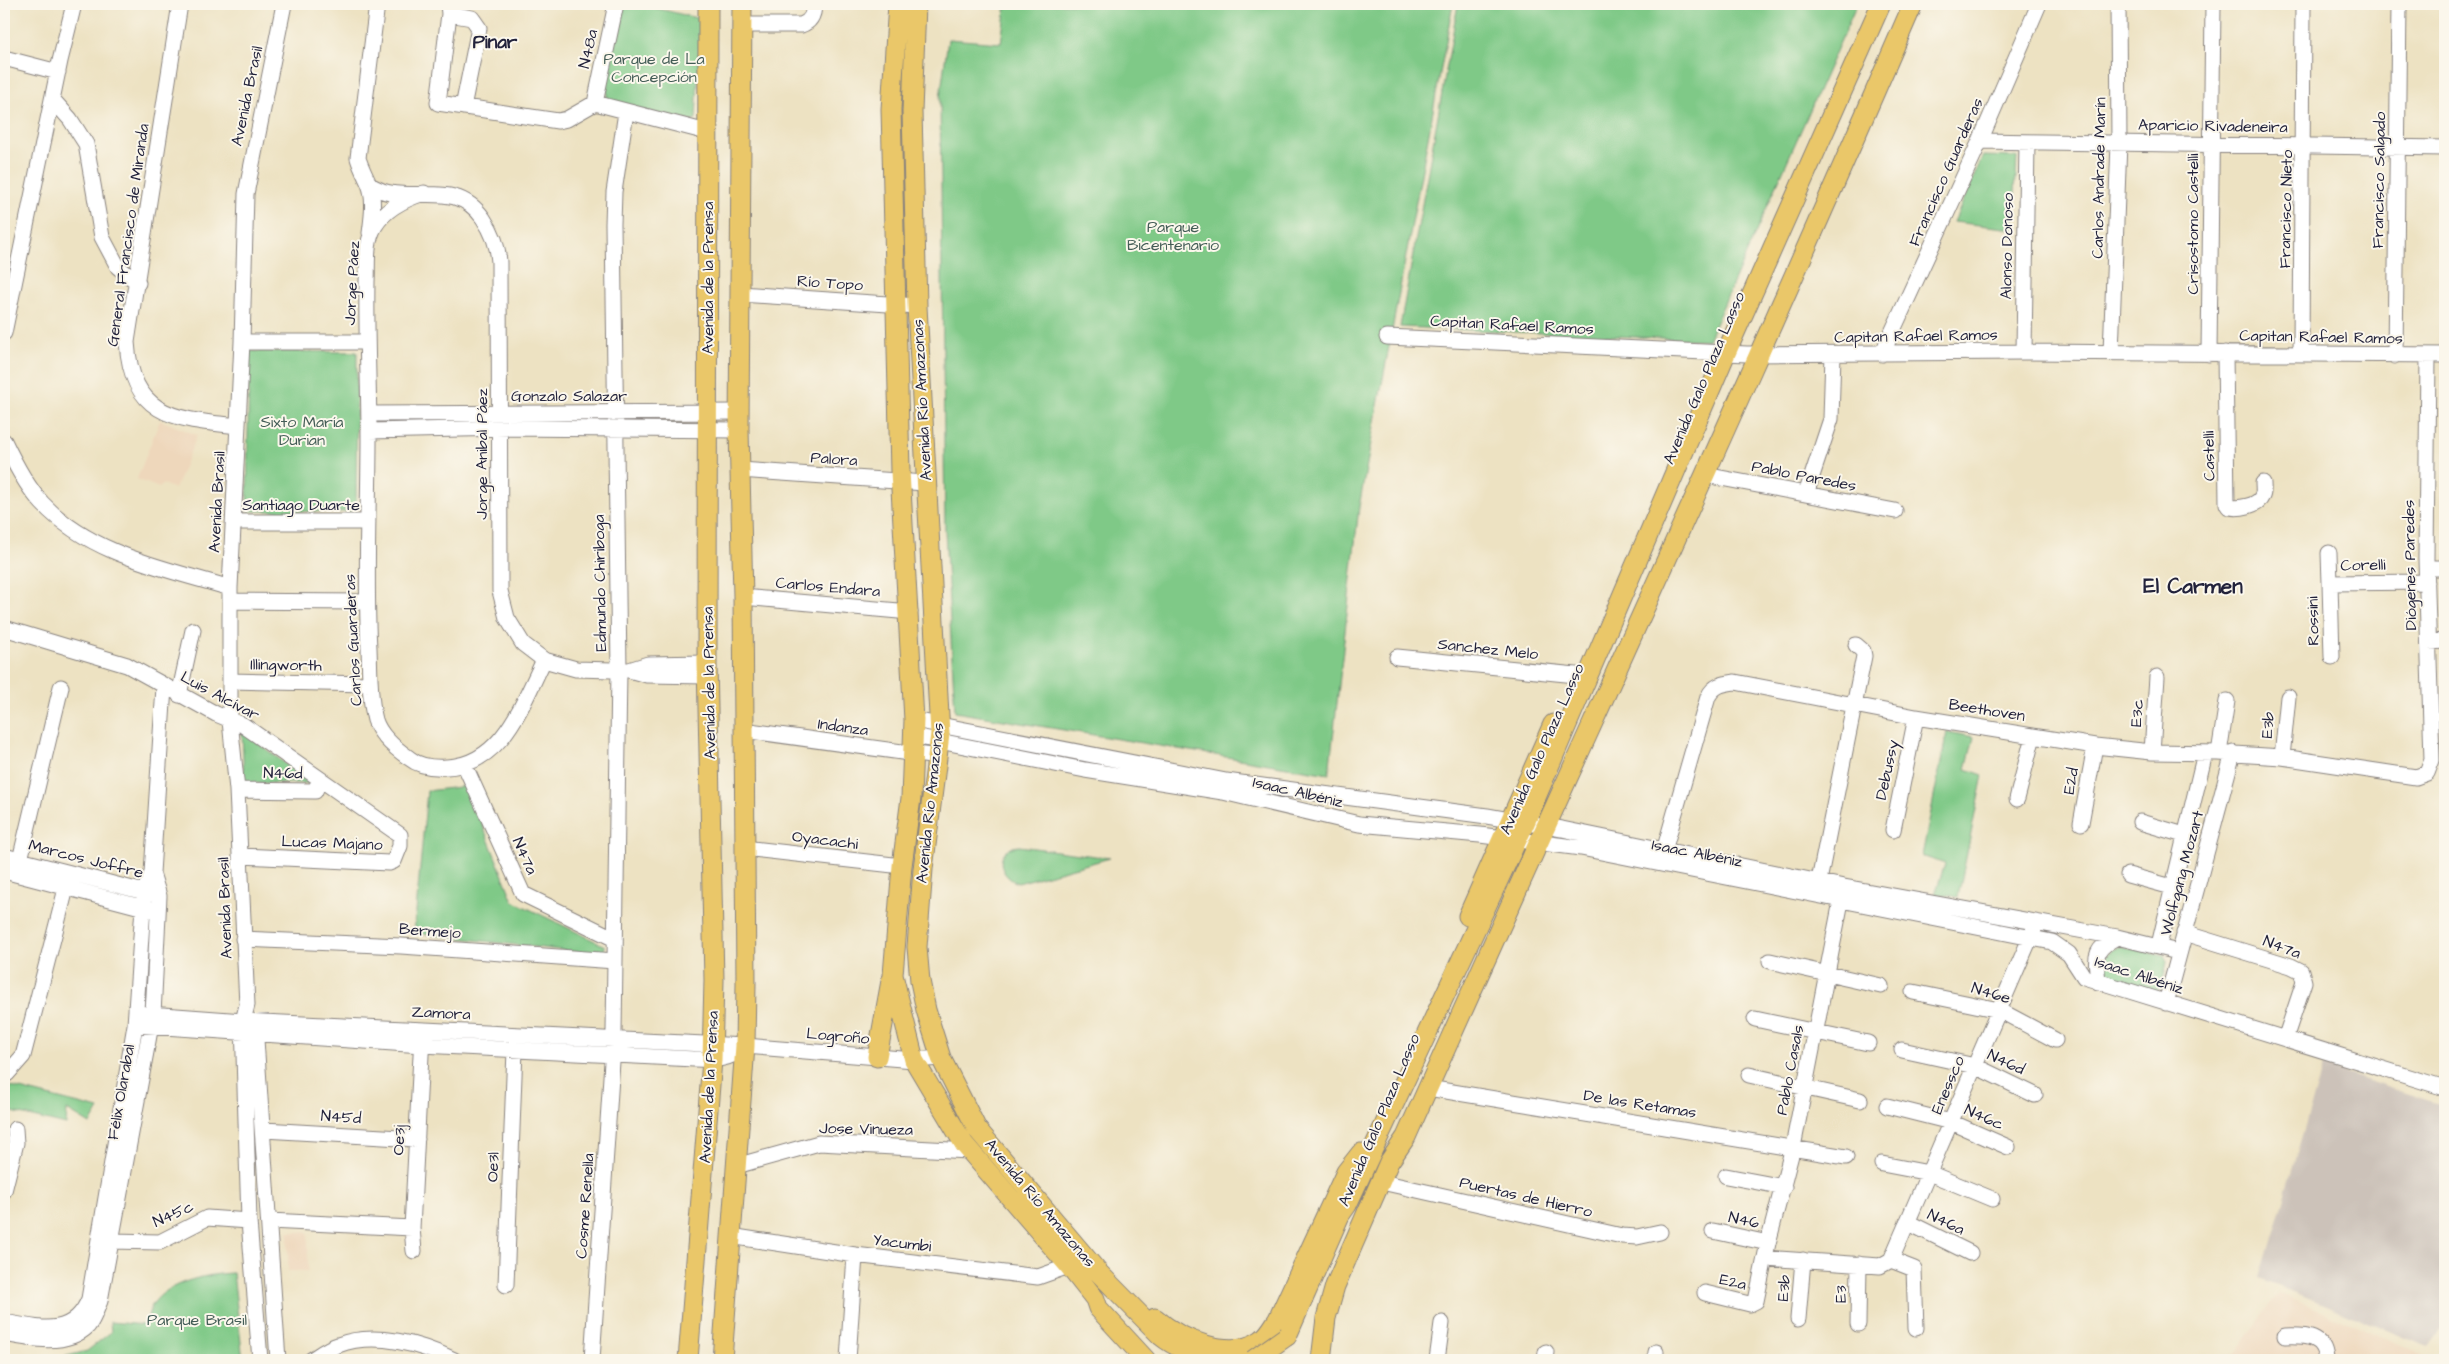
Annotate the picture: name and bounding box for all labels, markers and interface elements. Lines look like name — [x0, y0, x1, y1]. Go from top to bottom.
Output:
street label: N48a — [573, 27, 603, 71]
district label: Pinar — [473, 29, 518, 56]
street label: Avenida Brasil — [226, 44, 268, 148]
park label: Parque de La Concepción — [603, 48, 705, 88]
street label: Francisco Guarderas — [1903, 94, 1989, 250]
street label: Carlos Andrade Marín — [2087, 97, 2111, 259]
street label: Francisco Salgado — [2367, 111, 2392, 249]
street label: Aparicio Rivadeneira — [2138, 114, 2288, 138]
street label: General Francisco de Miranda — [101, 122, 155, 348]
street label: Francisco Nieto — [2274, 149, 2298, 269]
street label: Crisostomo Castelli — [2182, 153, 2204, 295]
street label: Alonso Donoso — [1995, 193, 2019, 299]
street label: Avenida de la Prensa — [697, 202, 719, 354]
park label: Parque Bicentenario — [1127, 216, 1219, 256]
street label: Jorge Páez — [339, 240, 366, 326]
street label: Río Topo — [796, 270, 864, 296]
street label: Avenida Galo Plaza Lasso — [1658, 288, 1750, 468]
street label: Capitan Rafael Ramos — [1430, 310, 1594, 340]
street label: Avenida Río Amazonas — [907, 319, 937, 481]
street label: Capitan Rafael Ramos — [1834, 324, 1998, 348]
street label: Capitan Rafael Ramos — [2239, 325, 2403, 349]
street label: Gonzalo Salazar — [511, 385, 627, 407]
street label: Jorge Anibal Páez — [471, 388, 494, 520]
park label: Sixto María Durian — [261, 411, 343, 451]
street label: Castelli — [2198, 430, 2220, 481]
street label: Palora — [810, 446, 858, 472]
street label: Avenida Brasil — [203, 451, 231, 553]
street label: Pablo Paredes — [1750, 455, 1858, 497]
street label: Santiago Duarte — [242, 494, 360, 517]
street label: Diógenes Paredes — [2398, 500, 2423, 630]
street label: Edmundo Chiriboga — [588, 514, 613, 652]
street label: Corelli — [2340, 554, 2386, 576]
street label: Carlos Endara — [775, 571, 881, 603]
district label: El Carmen — [2143, 572, 2243, 601]
street label: Carlos Guarderas — [339, 573, 367, 707]
street label: Rossini — [2302, 596, 2324, 646]
street label: Avenida de la Prensa — [697, 607, 721, 759]
street label: Sanchez Melo — [1437, 633, 1539, 665]
street label: Illingworth — [250, 653, 322, 678]
street label: Avenida Galo Plaza Lasso — [1494, 660, 1590, 838]
street label: Luis Alcívar — [177, 666, 264, 726]
street label: Beethoven — [1947, 693, 2027, 727]
street label: E3c — [2125, 698, 2149, 728]
street label: E3b — [2256, 711, 2280, 739]
street label: Indanza — [816, 713, 870, 741]
street label: Avenida Río Amazonas — [911, 722, 949, 884]
street label: Debussy — [1870, 738, 1905, 802]
street label: N46d — [263, 762, 303, 784]
street label: E2d — [2058, 766, 2084, 796]
street label: Isaac Albéniz — [1251, 771, 1345, 813]
street label: Wolfgang Mozart — [2155, 807, 2210, 938]
street label: Oyacachi — [791, 825, 860, 856]
street label: Lucas Majano — [281, 830, 383, 856]
street label: Isaac Albéniz — [1650, 833, 1744, 873]
street label: Marcos Joffre — [26, 834, 146, 884]
street label: N47a — [507, 834, 543, 878]
street label: Avenida Brasil — [212, 857, 238, 959]
street label: Bermejo — [398, 918, 462, 944]
street label: N47a — [2260, 930, 2304, 964]
street label: Isaac Albéniz — [2092, 950, 2186, 1000]
street label: N46e — [1969, 977, 2013, 1009]
street label: Zamora — [411, 1000, 471, 1026]
street label: Avenida de la Prensa — [694, 1010, 724, 1164]
street label: Logroño — [805, 1022, 870, 1051]
street label: Pablo Casals — [1770, 1023, 1810, 1117]
street label: Avenida Galo Plaza Lasso — [1333, 1030, 1425, 1210]
street label: Félix Olarabal — [102, 1043, 140, 1141]
street label: N46d — [1984, 1044, 2028, 1080]
street label: Enessco — [1926, 1052, 1970, 1118]
street label: De las Retamas — [1582, 1084, 1698, 1124]
street label: N46c — [1961, 1099, 2007, 1135]
street label: N45d — [320, 1105, 362, 1129]
street label: Jose Vinueza — [819, 1117, 913, 1141]
street label: Oe3j — [387, 1124, 411, 1156]
street label: Avenida Río Amazonas — [980, 1134, 1100, 1272]
street label: Oe3l — [481, 1152, 505, 1182]
street label: Cosme Renella — [570, 1152, 600, 1260]
street label: Puertas de Hierro — [1457, 1171, 1595, 1223]
street label: N45c — [149, 1195, 197, 1233]
street label: N46a — [1924, 1204, 1968, 1240]
street label: N46 — [1727, 1206, 1761, 1234]
street label: Yacumbi — [871, 1228, 933, 1258]
street label: E2a — [1717, 1268, 1749, 1296]
street label: E3b — [1772, 1274, 1796, 1302]
street label: E3 — [1830, 1285, 1852, 1303]
park label: Parque Brasil — [147, 1309, 247, 1331]

